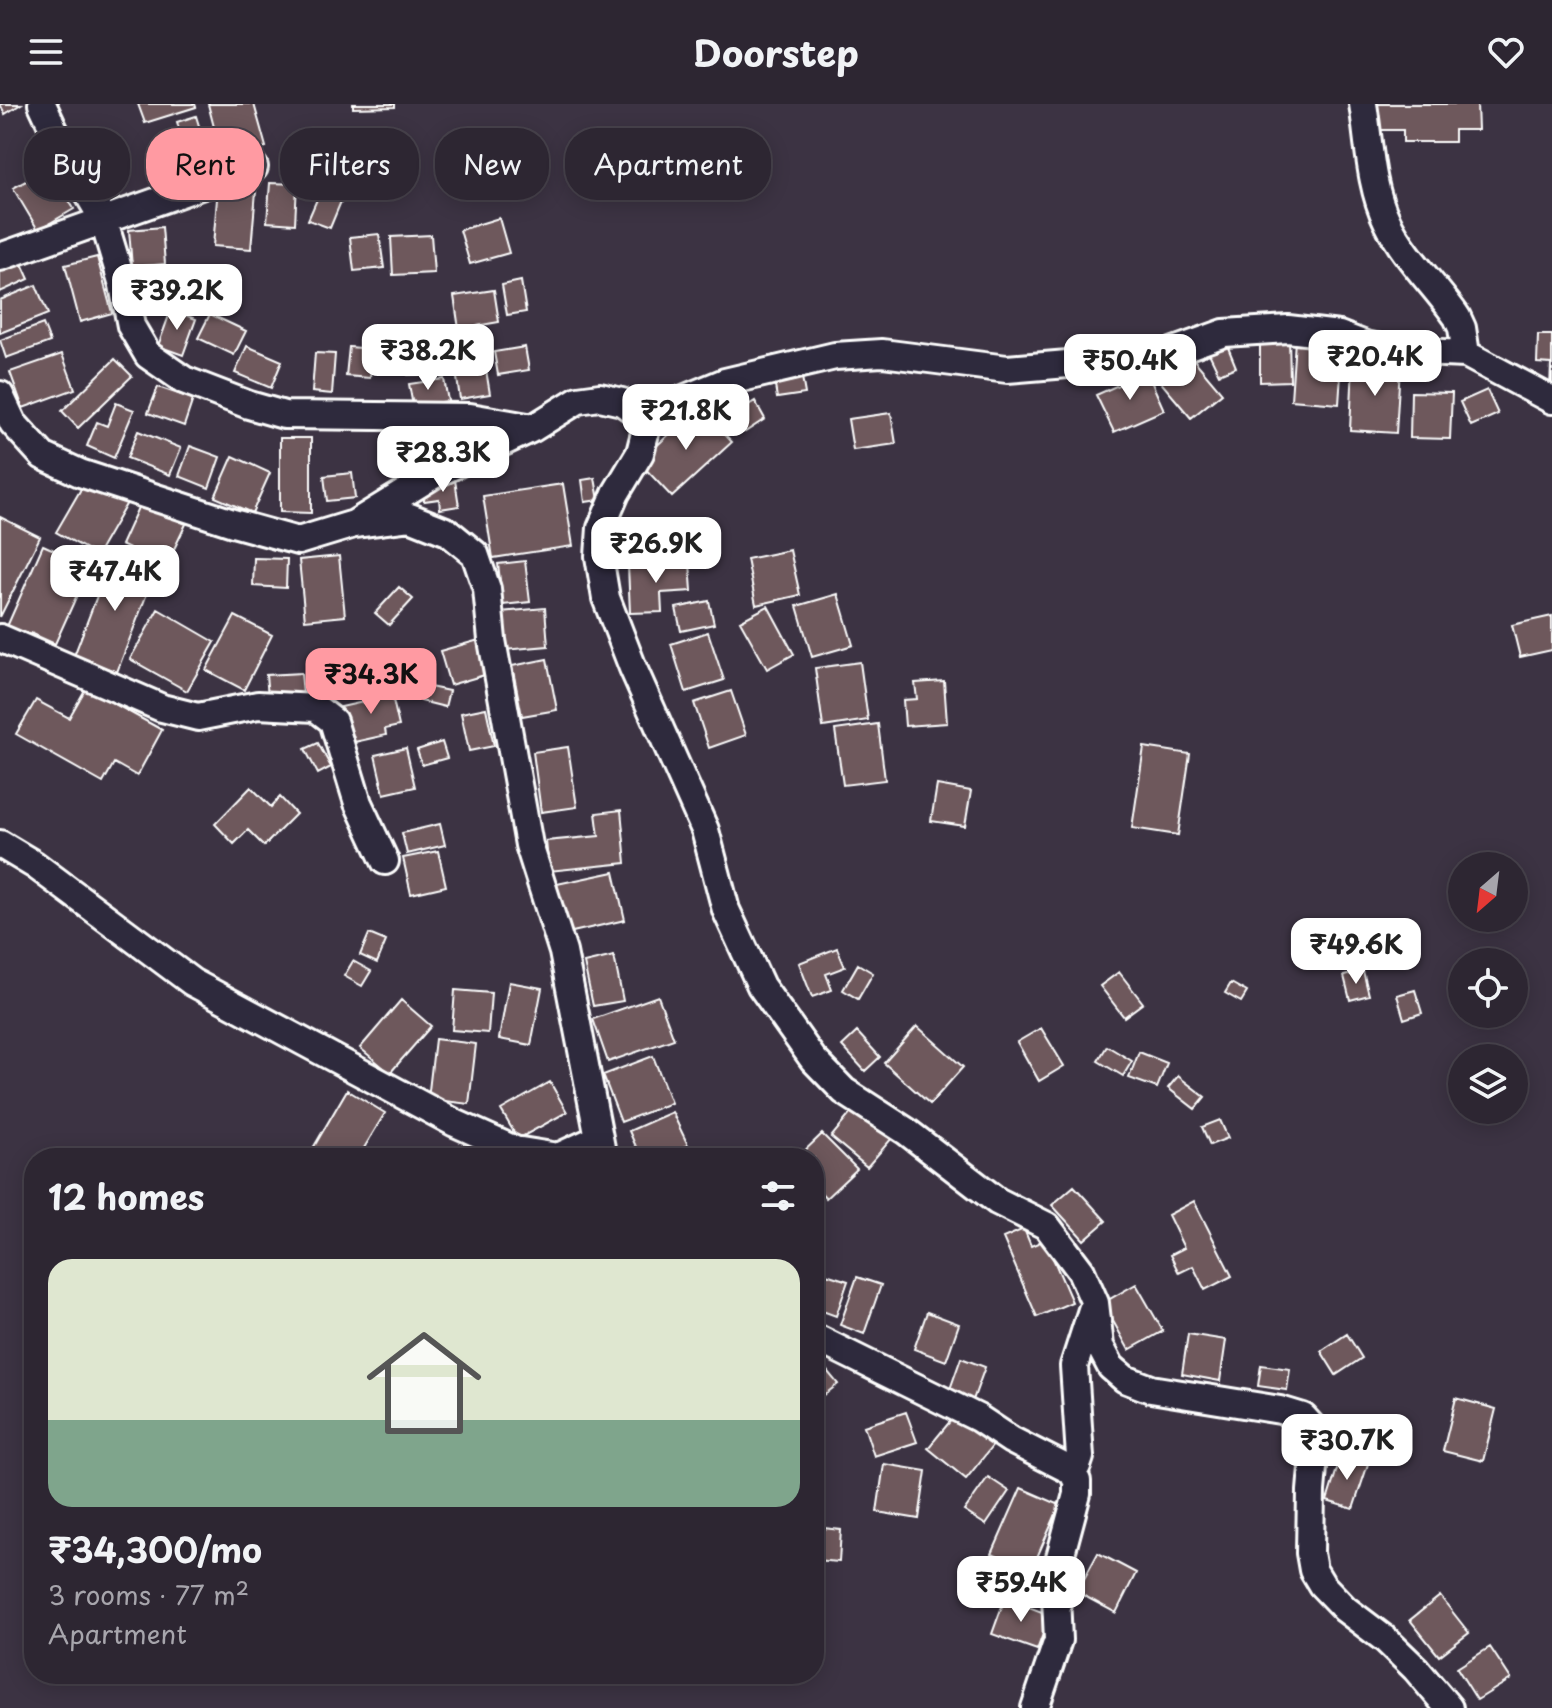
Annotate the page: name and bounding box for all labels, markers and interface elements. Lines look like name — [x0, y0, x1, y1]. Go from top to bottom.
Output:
text: Doorstep — [693, 25, 859, 79]
icon: menu — [24, 30, 68, 74]
icon: heart — [1484, 30, 1528, 74]
chip: Buy — [24, 128, 130, 200]
chip: Rent — [146, 128, 264, 200]
chip: Filters — [280, 128, 419, 200]
chip: New — [435, 128, 549, 200]
chip: Apartment — [565, 128, 771, 200]
pin: ₹39.2K — [112, 264, 242, 332]
text: ₹39.2K — [130, 270, 224, 309]
pin: ₹38.2K — [363, 324, 493, 392]
text: ₹38.2K — [380, 330, 476, 369]
pin: ₹20.4K — [1310, 330, 1440, 398]
pin: ₹50.4K — [1065, 334, 1195, 402]
text: ₹20.4K — [1327, 336, 1423, 375]
text: ₹50.4K — [1082, 340, 1178, 379]
pin: ₹21.8K — [621, 384, 751, 452]
text: ₹21.8K — [640, 390, 732, 429]
pin: ₹28.3K — [378, 426, 508, 494]
text: ₹28.3K — [395, 432, 491, 471]
pin: ₹26.9K — [591, 517, 721, 585]
text: ₹26.9K — [609, 523, 703, 562]
pin: ₹47.4K — [50, 545, 180, 613]
text: ₹47.4K — [68, 551, 162, 590]
pin: ₹34.3K — [306, 648, 436, 716]
text: ₹34.3K — [323, 654, 419, 693]
north arrow — [1448, 852, 1528, 932]
map controls — [1448, 852, 1528, 1124]
pin: ₹49.6K — [1291, 918, 1421, 986]
text: ₹49.6K — [1309, 924, 1403, 963]
button: locate — [1448, 948, 1528, 1028]
button: layers — [1448, 1044, 1528, 1124]
text: 12 homes — [48, 1170, 204, 1222]
icon: filters — [756, 1174, 800, 1218]
icon: home — [352, 1311, 496, 1455]
pin: ₹30.7K — [1282, 1414, 1412, 1482]
text: ₹30.7K — [1299, 1420, 1395, 1459]
text: ₹34,300/mo — [48, 1523, 262, 1575]
pin: ₹59.4K — [956, 1556, 1086, 1624]
text: ₹59.4K — [975, 1562, 1067, 1601]
text: 3 rooms · 77 m² — [48, 1575, 249, 1614]
text: Apartment — [48, 1614, 187, 1653]

